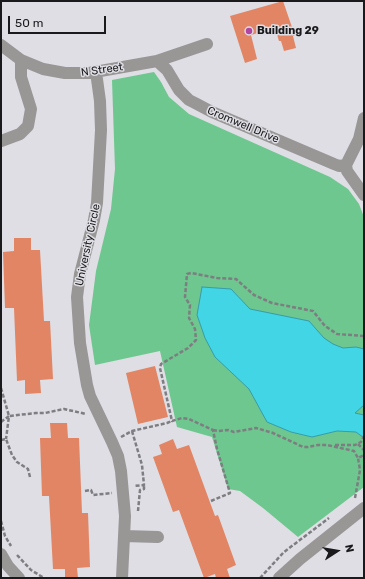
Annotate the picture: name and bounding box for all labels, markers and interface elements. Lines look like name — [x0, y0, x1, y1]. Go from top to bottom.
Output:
scale bar — [10, 8, 108, 34]
text: 50 m — [15, 16, 43, 30]
place label: Building 29 — [257, 24, 319, 38]
marker: Building 29 — [244, 26, 254, 36]
street label: N Street — [80, 61, 124, 79]
street label: Cromwell Drive — [205, 104, 281, 146]
street label: University Circle — [73, 203, 103, 287]
north arrow — [317, 531, 357, 571]
text: N — [342, 543, 356, 554]

